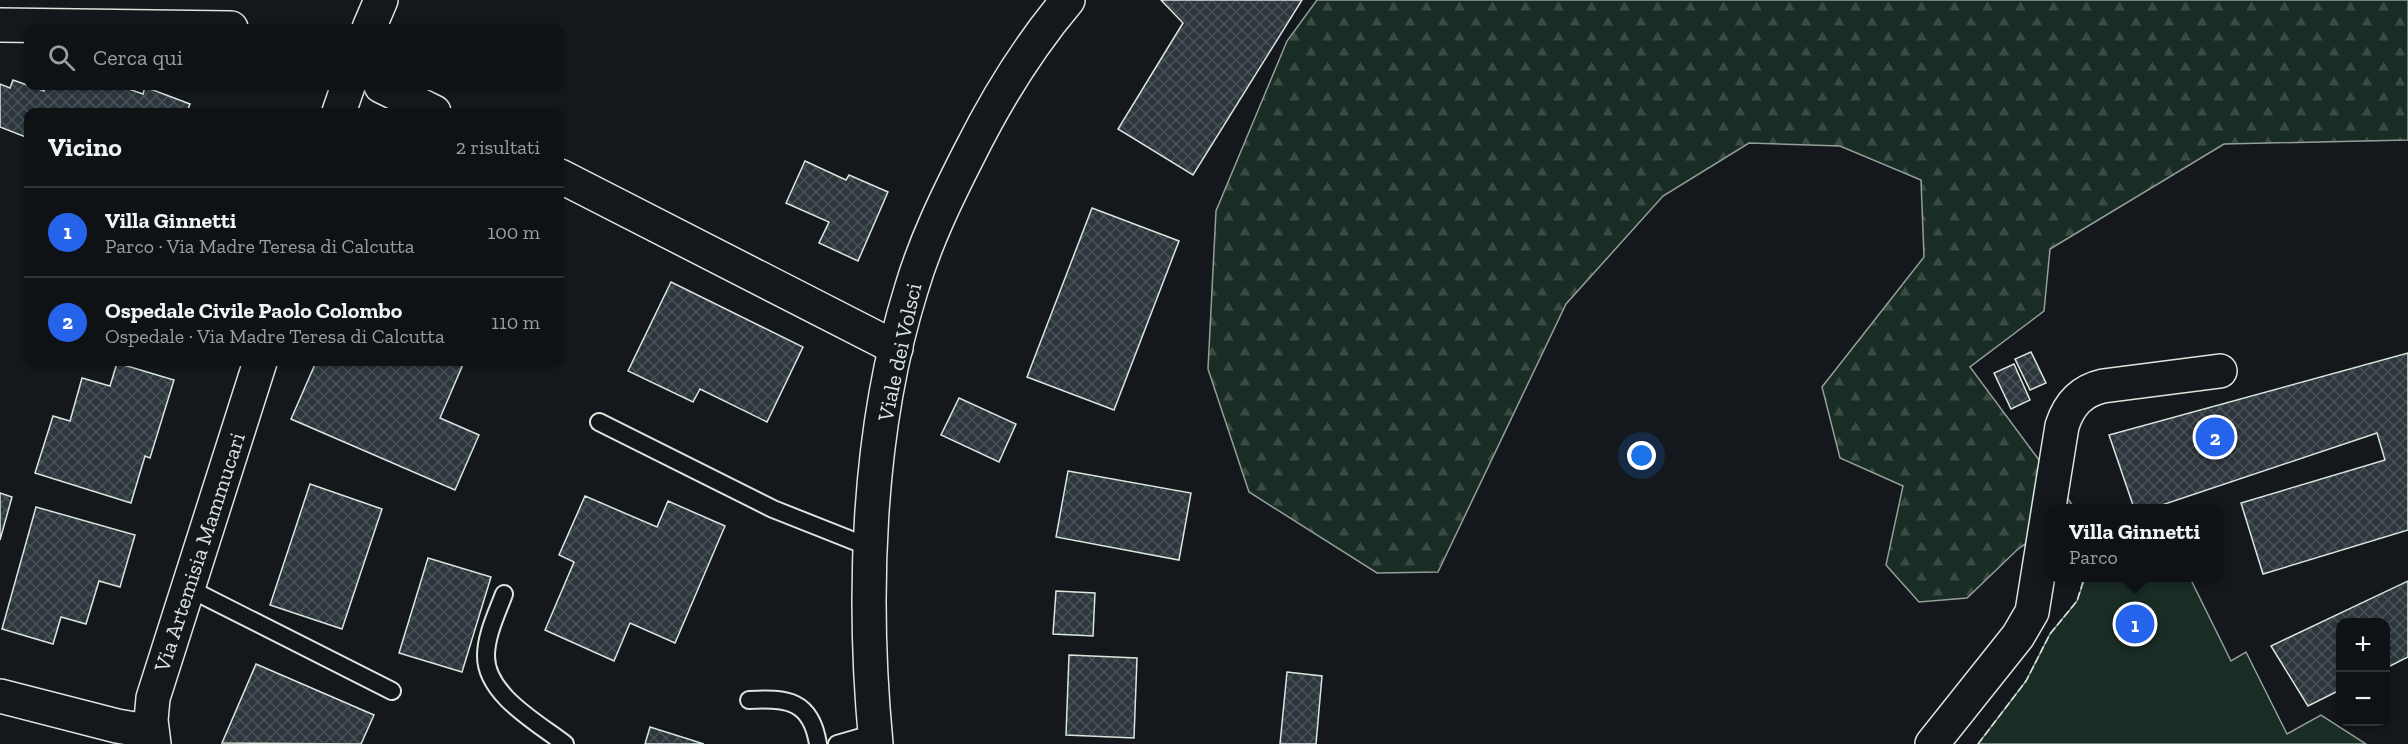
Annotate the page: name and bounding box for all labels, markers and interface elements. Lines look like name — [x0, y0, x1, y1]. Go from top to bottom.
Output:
search box — [24, 24, 564, 90]
icon: search — [45, 41, 78, 74]
text: Cerca qui — [93, 44, 183, 71]
text: Vicino — [48, 131, 122, 163]
text: 2 risultati — [456, 135, 540, 159]
text: Villa Ginnetti — [105, 207, 236, 234]
text: 1 — [63, 220, 72, 244]
text: 100 m — [487, 220, 540, 244]
text: Parco · Via Madre Teresa di Calcutta — [105, 234, 414, 258]
street label: Viale dei Volsci — [871, 281, 927, 425]
text: Ospedale Civile Paolo Colombo — [105, 297, 402, 324]
text: 2 — [62, 310, 73, 334]
text: 110 m — [491, 310, 540, 334]
text: Ospedale · Via Madre Teresa di Calcutta — [105, 324, 445, 348]
pin: 2 — [2196, 414, 2234, 460]
street label: Via Artemisia Mammucari — [148, 429, 251, 676]
your location — [1627, 441, 1656, 470]
popup — [2046, 504, 2223, 582]
text: Villa Ginnetti — [2069, 518, 2200, 545]
text: Parco — [2069, 545, 2118, 569]
pin: 1 — [2116, 602, 2154, 646]
map controls — [2336, 618, 2390, 726]
button: + — [2336, 618, 2390, 672]
button: − — [2336, 672, 2390, 726]

